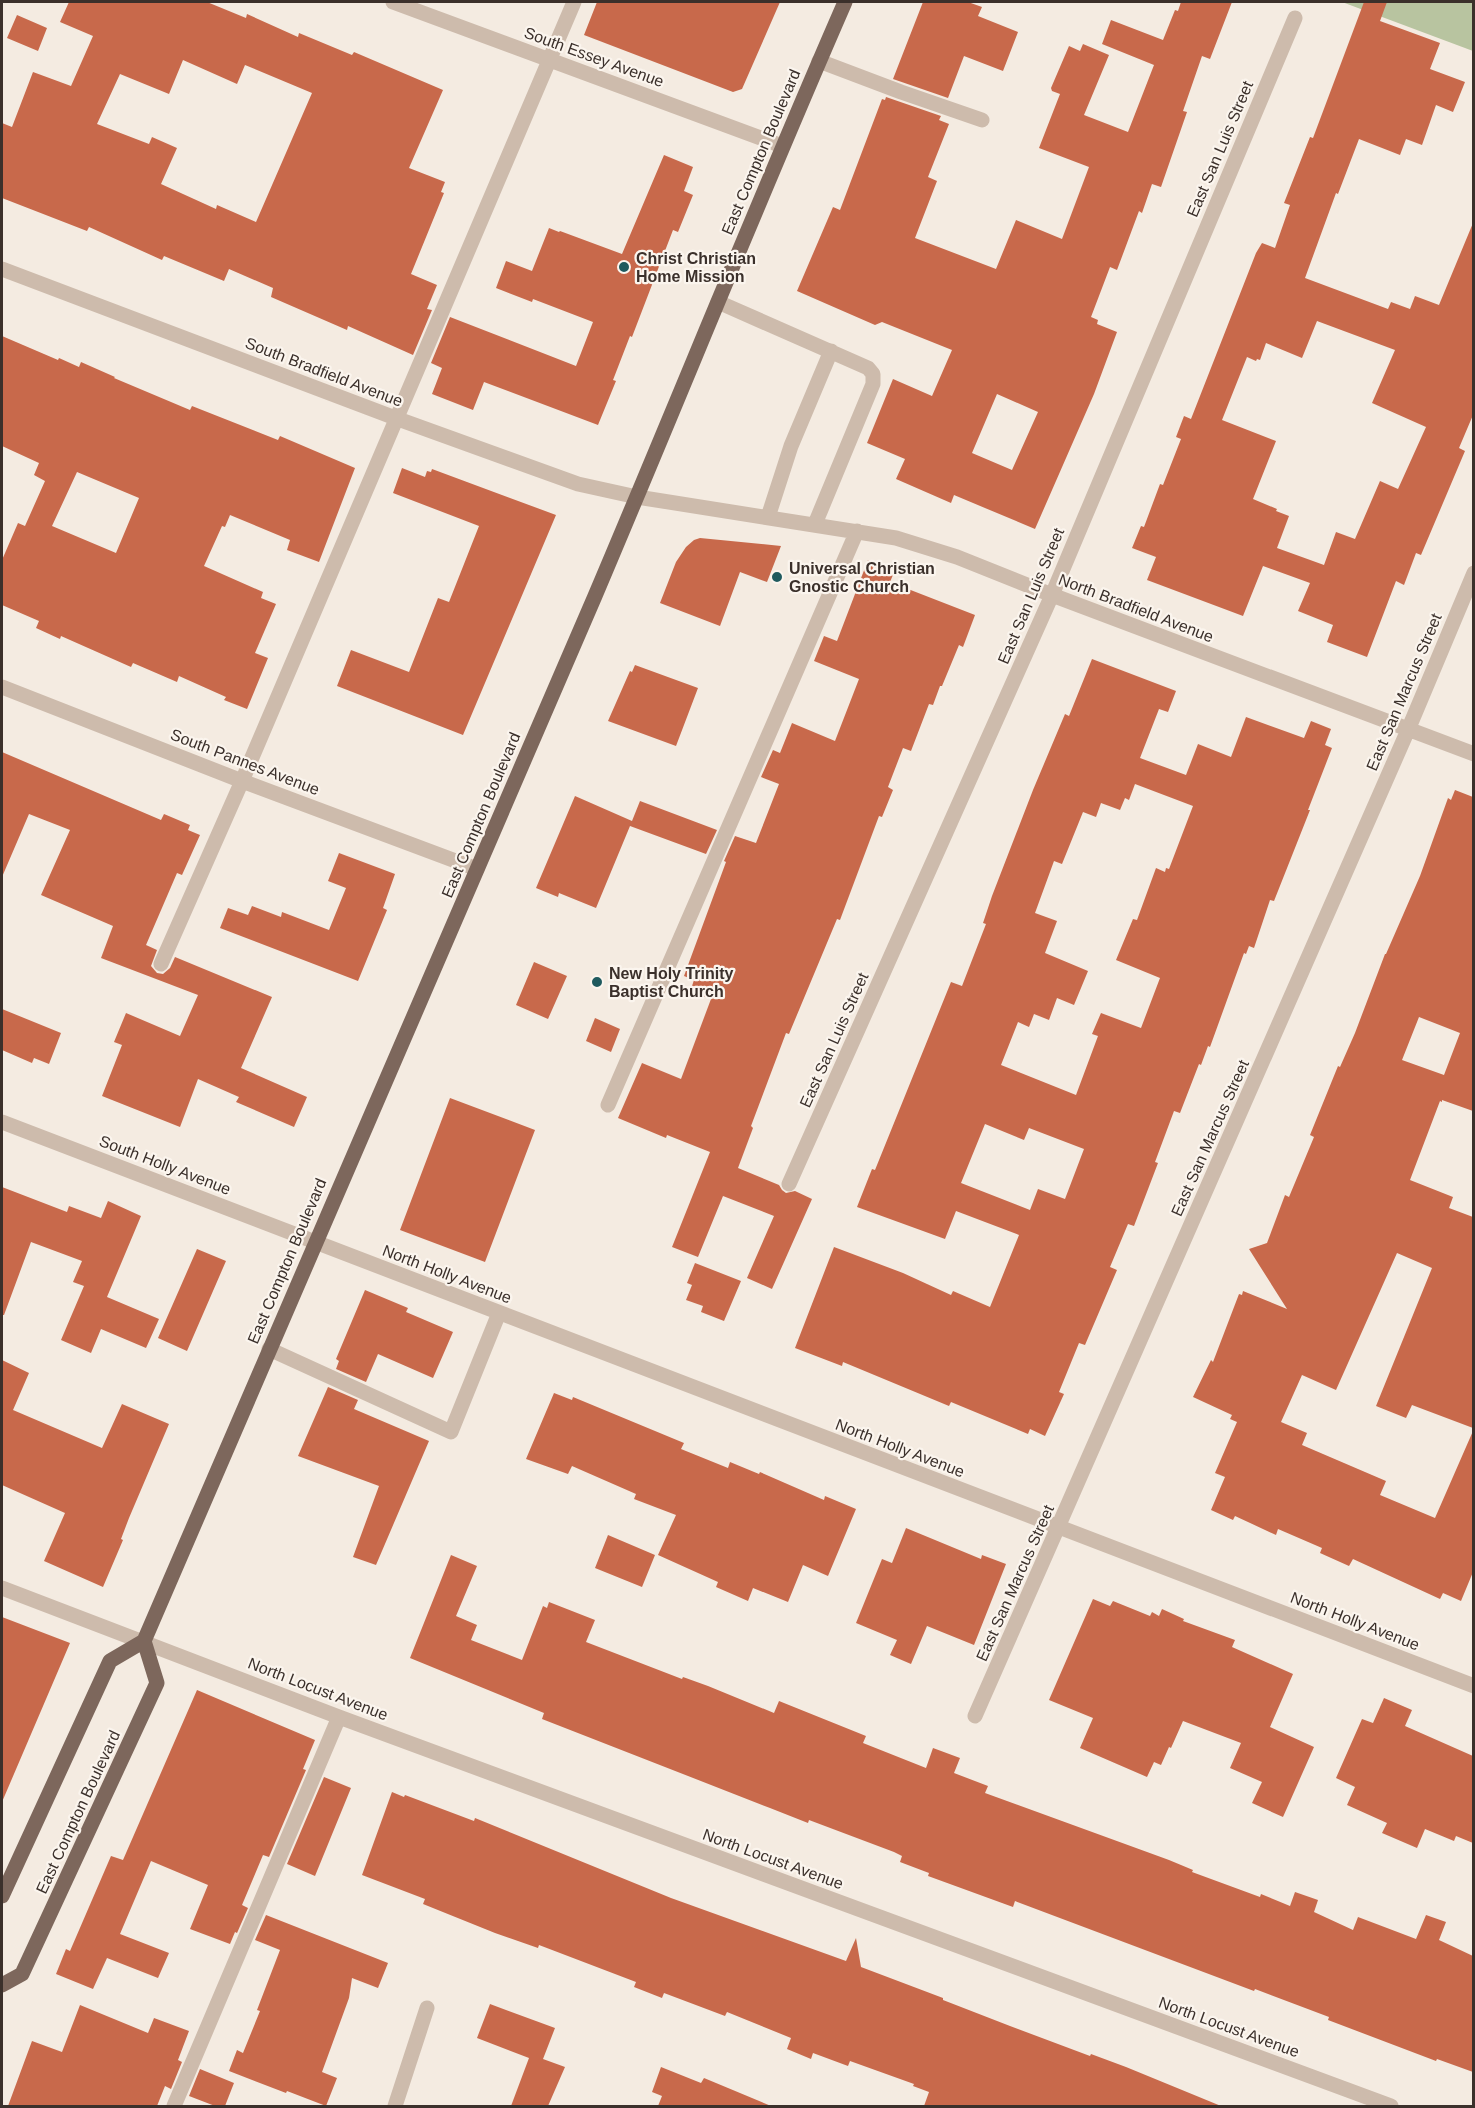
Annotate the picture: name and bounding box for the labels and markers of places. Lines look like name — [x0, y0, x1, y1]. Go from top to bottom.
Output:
place label: Christ Christian Home Mission — [636, 250, 756, 285]
marker: Christ Christian Home Mission — [617, 260, 631, 274]
place label: Universal Christian Gnostic Church — [789, 560, 935, 595]
marker: Universal Christian Gnostic Church — [770, 570, 784, 584]
place label: New Holy Trinity Baptist Church — [609, 965, 734, 1000]
marker: New Holy Trinity Baptist Church — [590, 975, 604, 989]

